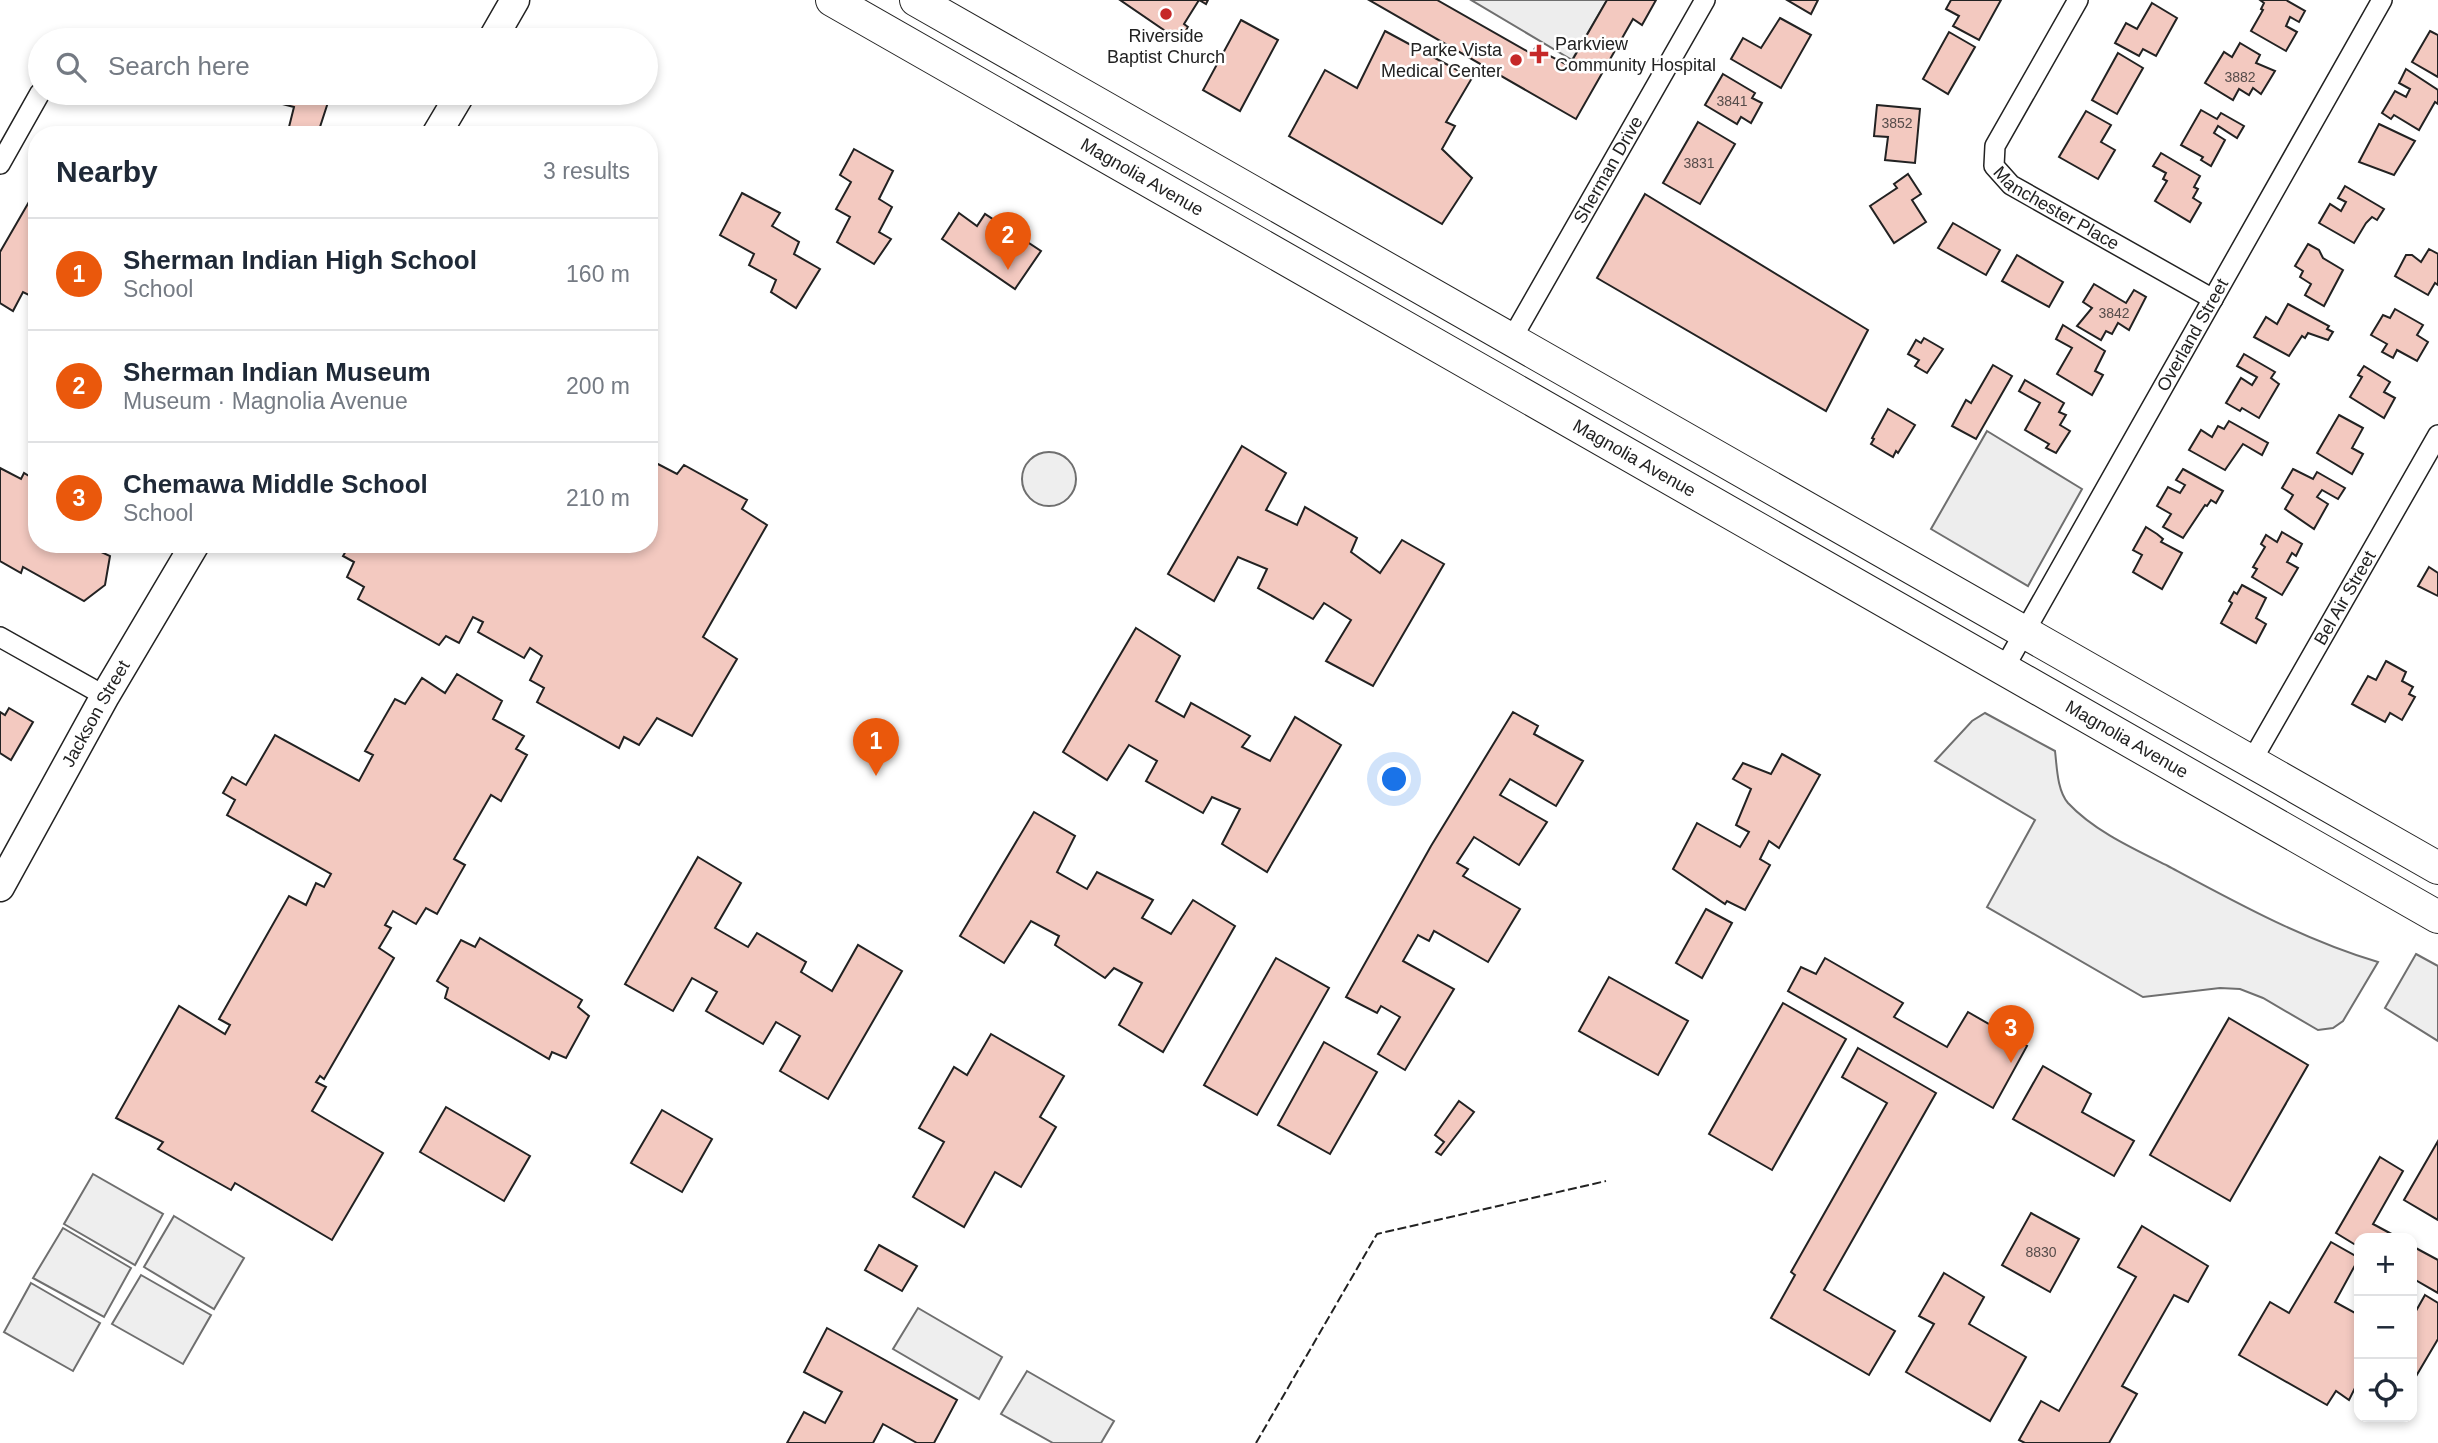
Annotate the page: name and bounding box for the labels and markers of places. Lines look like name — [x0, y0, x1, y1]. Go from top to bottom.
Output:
marker: Riverside Baptist Church — [1158, 6, 1174, 22]
place label: Riverside Baptist Church — [1107, 26, 1225, 67]
place label: Parkview Community Hospital — [1555, 34, 1716, 75]
place label: Parke Vista Medical Center — [1381, 40, 1503, 81]
marker: Parkview Community Hospital — [1529, 44, 1549, 64]
marker: Parke Vista Medical Center — [1508, 52, 1524, 68]
pin: 2 — [985, 212, 1031, 270]
pin: 1 — [853, 718, 899, 776]
pin: 3 — [1988, 1005, 2034, 1063]

